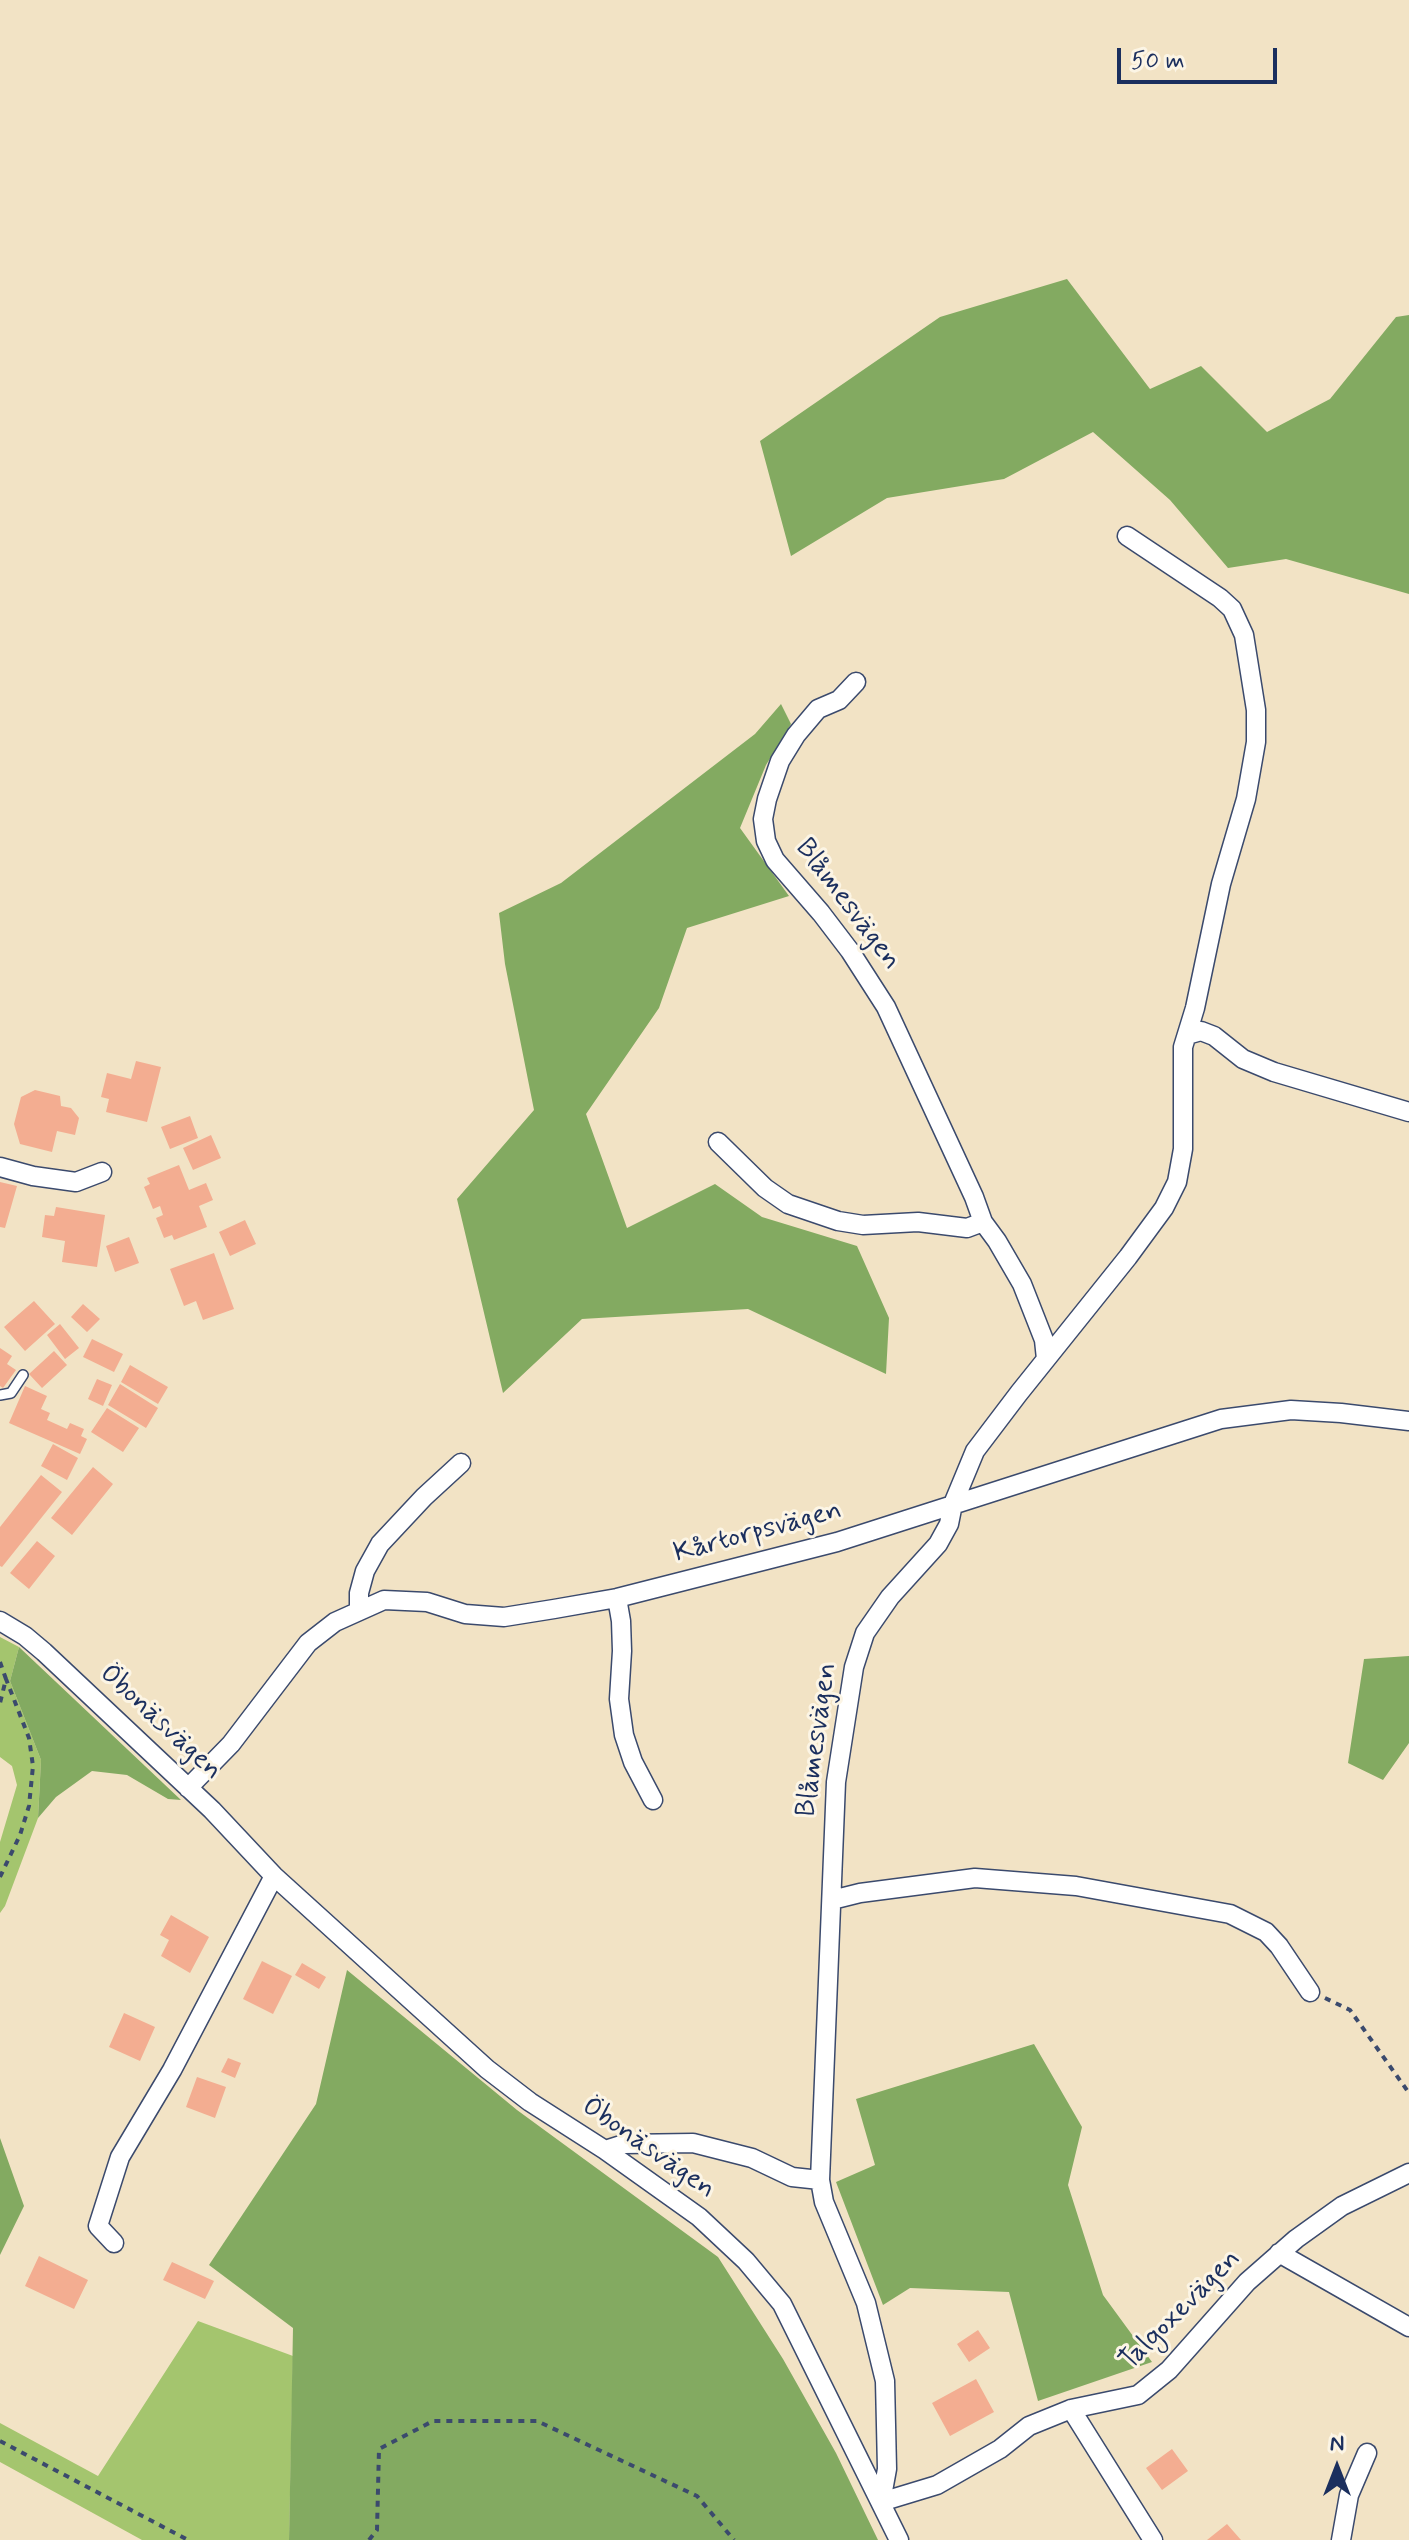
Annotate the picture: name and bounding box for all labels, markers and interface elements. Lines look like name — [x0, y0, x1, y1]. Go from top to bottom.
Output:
scale bar — [1121, 32, 1281, 82]
text: 50 m — [1131, 46, 1185, 77]
street label: Blåmesvägen — [787, 833, 907, 977]
street label: Kårtorpsvägen — [670, 1494, 846, 1572]
street label: Öbonäsvägen — [92, 1658, 228, 1788]
street label: Blåmesvägen — [791, 1661, 845, 1819]
street label: Öbonäsvägen — [575, 2091, 721, 2207]
street label: Talgoxevägen — [1113, 2243, 1249, 2379]
north arrow — [1297, 2428, 1377, 2508]
text: N — [1330, 2430, 1344, 2458]

